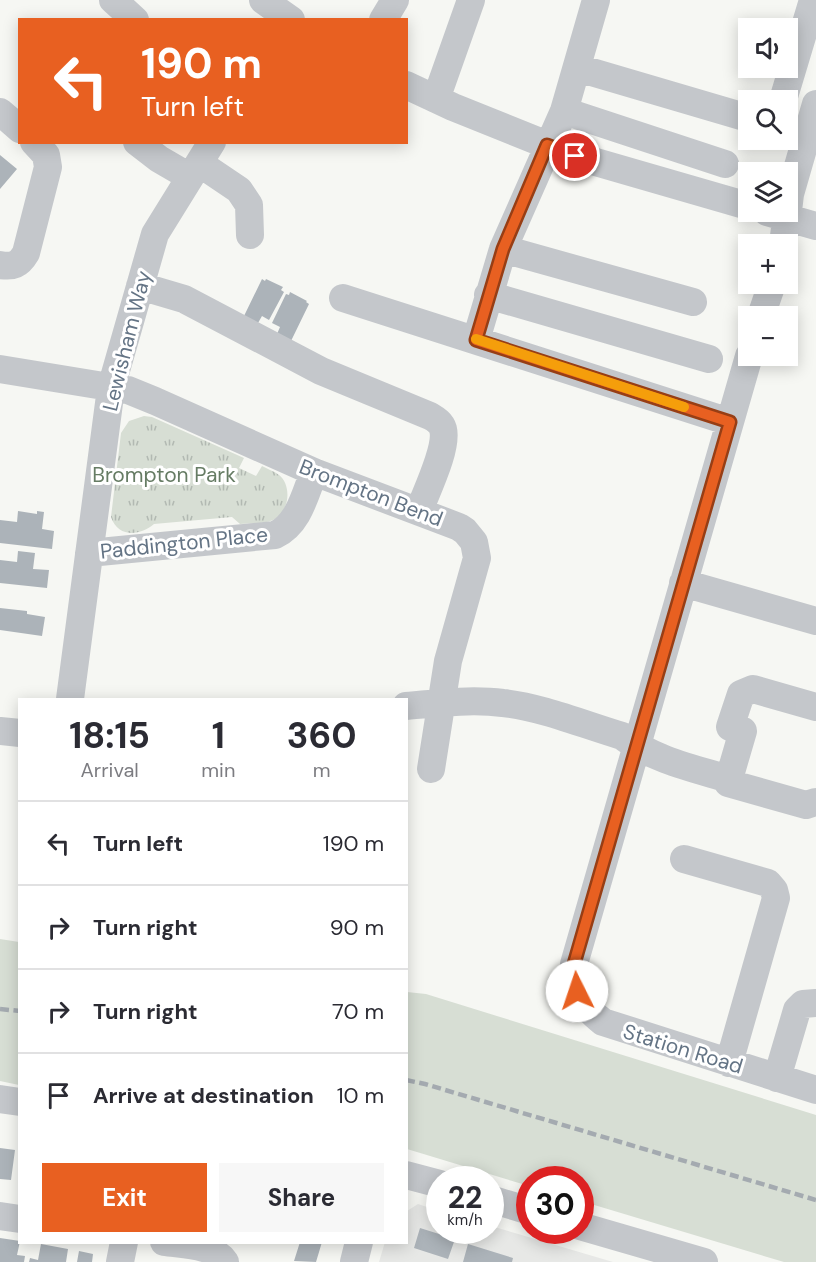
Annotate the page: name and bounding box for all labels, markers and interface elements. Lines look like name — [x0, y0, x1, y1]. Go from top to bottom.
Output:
map controls — [738, 18, 798, 366]
button: sound — [738, 18, 798, 78]
text: 190 m — [141, 36, 262, 91]
icon: left — [42, 42, 120, 120]
text: Turn left — [141, 89, 244, 124]
button: search — [738, 90, 798, 150]
pin — [549, 130, 600, 181]
icon: arrive — [558, 139, 591, 172]
button: layers — [738, 162, 798, 222]
button: + — [738, 234, 798, 294]
street label: Lewisham Way — [96, 268, 158, 414]
button: − — [738, 306, 798, 366]
street label: Brompton Bend — [295, 453, 447, 533]
park label: Brompton Park — [92, 461, 236, 489]
street label: Paddington Place — [99, 520, 269, 566]
text: 18:15 — [69, 712, 150, 759]
text: 1 — [212, 712, 225, 759]
text: 360 — [287, 712, 357, 759]
text: Arrival — [81, 757, 139, 783]
text: min — [201, 757, 235, 783]
text: m — [313, 757, 331, 783]
icon: left — [42, 827, 75, 860]
text: Turn left — [93, 829, 183, 858]
text: 190 m — [323, 829, 384, 858]
icon: right — [42, 911, 75, 944]
text: Turn right — [93, 913, 198, 942]
text: 90 m — [330, 913, 384, 942]
position arrow — [545, 959, 609, 1023]
icon: right — [42, 995, 75, 1028]
text: Turn right — [93, 997, 198, 1026]
text: 70 m — [332, 997, 384, 1026]
street label: Station Road — [620, 1018, 746, 1080]
icon: arrive — [42, 1079, 75, 1112]
text: Arrive at destination — [93, 1081, 314, 1110]
text: 10 m — [337, 1081, 384, 1110]
button: Exit — [42, 1163, 207, 1232]
button: Share — [219, 1163, 384, 1232]
speed limit sign: 30 — [516, 1166, 594, 1244]
text: 22 — [448, 1178, 482, 1217]
text: km/h — [447, 1210, 483, 1230]

